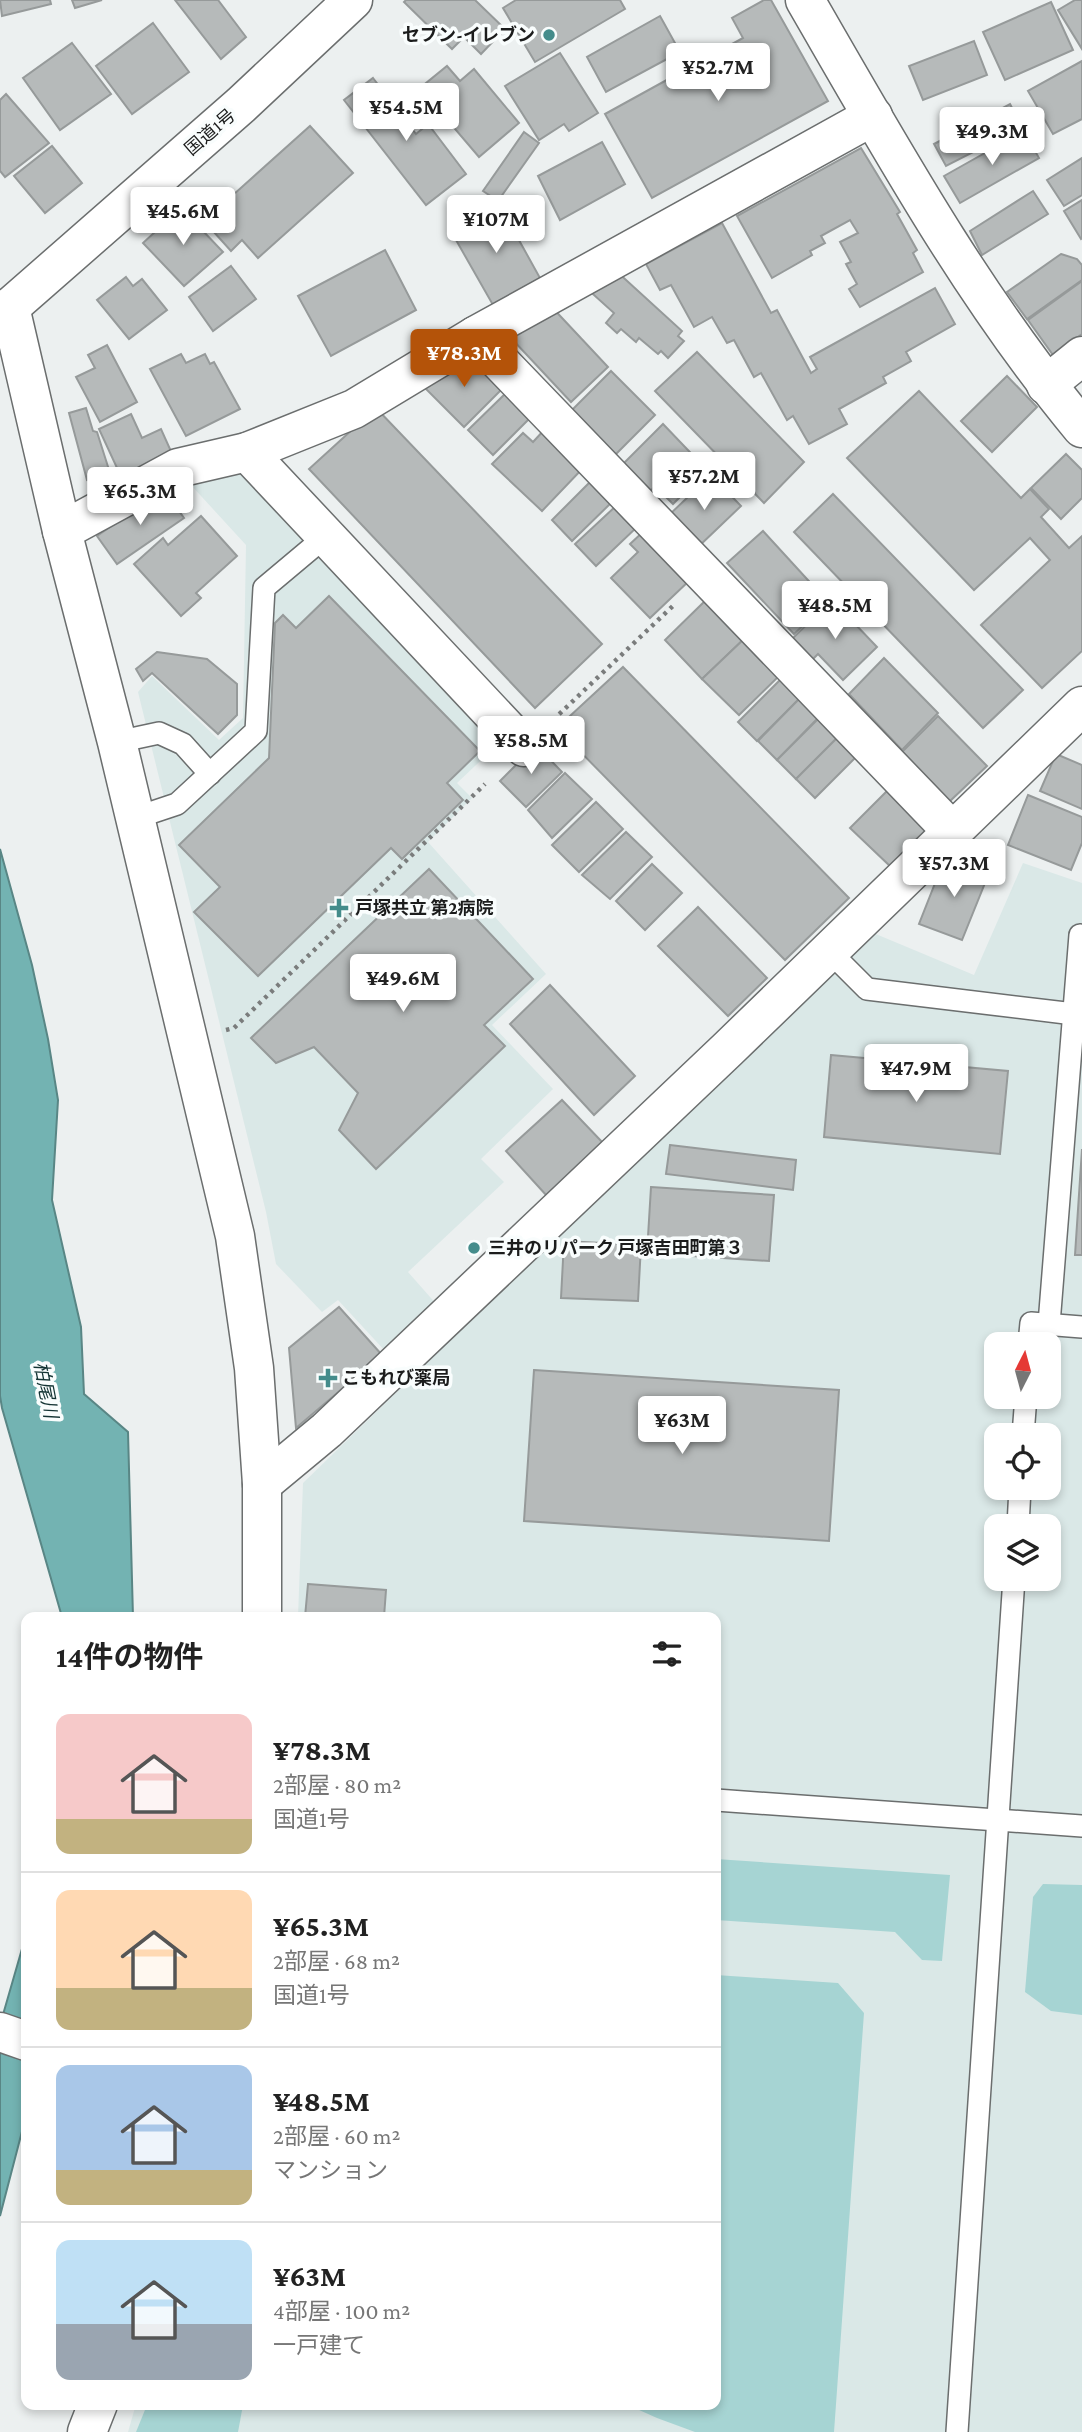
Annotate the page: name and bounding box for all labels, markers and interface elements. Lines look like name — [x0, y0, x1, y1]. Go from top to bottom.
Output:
place label: セブン-イレブン — [402, 25, 535, 45]
marker: セブン-イレブン — [541, 27, 557, 43]
pin: ¥52.7M — [661, 43, 775, 103]
text: ¥52.7M — [682, 53, 754, 79]
pin: ¥54.5M — [349, 83, 463, 143]
text: ¥54.5M — [369, 93, 443, 119]
street label: 国道1号 — [181, 105, 239, 159]
pin: ¥49.3M — [935, 108, 1049, 167]
text: ¥49.3M — [956, 117, 1028, 143]
pin: ¥45.6M — [126, 188, 240, 247]
pin: ¥107M — [447, 196, 545, 255]
text: ¥45.6M — [146, 197, 220, 223]
text: ¥107M — [463, 205, 529, 231]
pin: ¥78.3M — [407, 330, 521, 389]
text: ¥78.3M — [427, 339, 501, 365]
pin: ¥57.2M — [647, 452, 761, 512]
text: ¥57.2M — [668, 462, 740, 488]
pin: ¥65.3M — [83, 468, 197, 527]
text: ¥65.3M — [103, 477, 177, 503]
pin: ¥48.5M — [778, 582, 892, 641]
text: ¥48.5M — [798, 591, 872, 617]
pin: ¥58.5M — [474, 716, 588, 776]
text: ¥58.5M — [494, 726, 568, 752]
pin: ¥57.3M — [897, 839, 1011, 899]
text: ¥57.3M — [919, 849, 989, 875]
marker: 戸塚共立 第2病院 — [329, 898, 349, 918]
place label: 戸塚共立 第2病院 — [355, 898, 494, 918]
pin: ¥49.6M — [346, 954, 460, 1014]
text: ¥49.6M — [366, 964, 440, 990]
pin: ¥47.9M — [859, 1044, 973, 1104]
text: ¥47.9M — [880, 1054, 952, 1080]
place label: 三井のリパーク 戸塚吉田町第３ — [488, 1238, 743, 1258]
marker: 三井のリパーク 戸塚吉田町第３ — [466, 1240, 482, 1256]
north arrow — [984, 1332, 1060, 1409]
map controls — [984, 1332, 1061, 1591]
water label: 柏尾川 — [30, 1360, 62, 1422]
place label: こもれび薬局 — [342, 1368, 450, 1388]
marker: こもれび薬局 — [320, 1370, 336, 1386]
pin: ¥63M — [641, 1396, 723, 1456]
text: ¥63M — [654, 1406, 710, 1432]
button: locate — [984, 1423, 1061, 1500]
button: layers — [984, 1514, 1061, 1591]
icon: filters — [648, 1635, 686, 1673]
text: 14件の物件 — [56, 1640, 203, 1673]
text: ¥78.3M — [273, 1733, 371, 1766]
icon: home — [112, 1742, 196, 1826]
text: 2部屋 · 80 m² — [273, 1772, 401, 1798]
text: 国道1号 — [273, 1806, 350, 1832]
text: ¥65.3M — [273, 1909, 369, 1942]
icon: home — [112, 1918, 196, 2002]
text: 2部屋 · 68 m² — [273, 1948, 400, 1974]
text: 国道1号 — [273, 1982, 350, 2008]
text: ¥48.5M — [273, 2084, 370, 2117]
icon: home — [112, 2093, 196, 2177]
text: 2部屋 · 60 m² — [273, 2123, 401, 2149]
text: マンション — [273, 2157, 388, 2183]
text: ¥63M — [273, 2259, 346, 2292]
icon: home — [112, 2268, 196, 2352]
text: 4部屋 · 100 m² — [273, 2298, 410, 2324]
text: 一戸建て — [273, 2332, 365, 2358]

